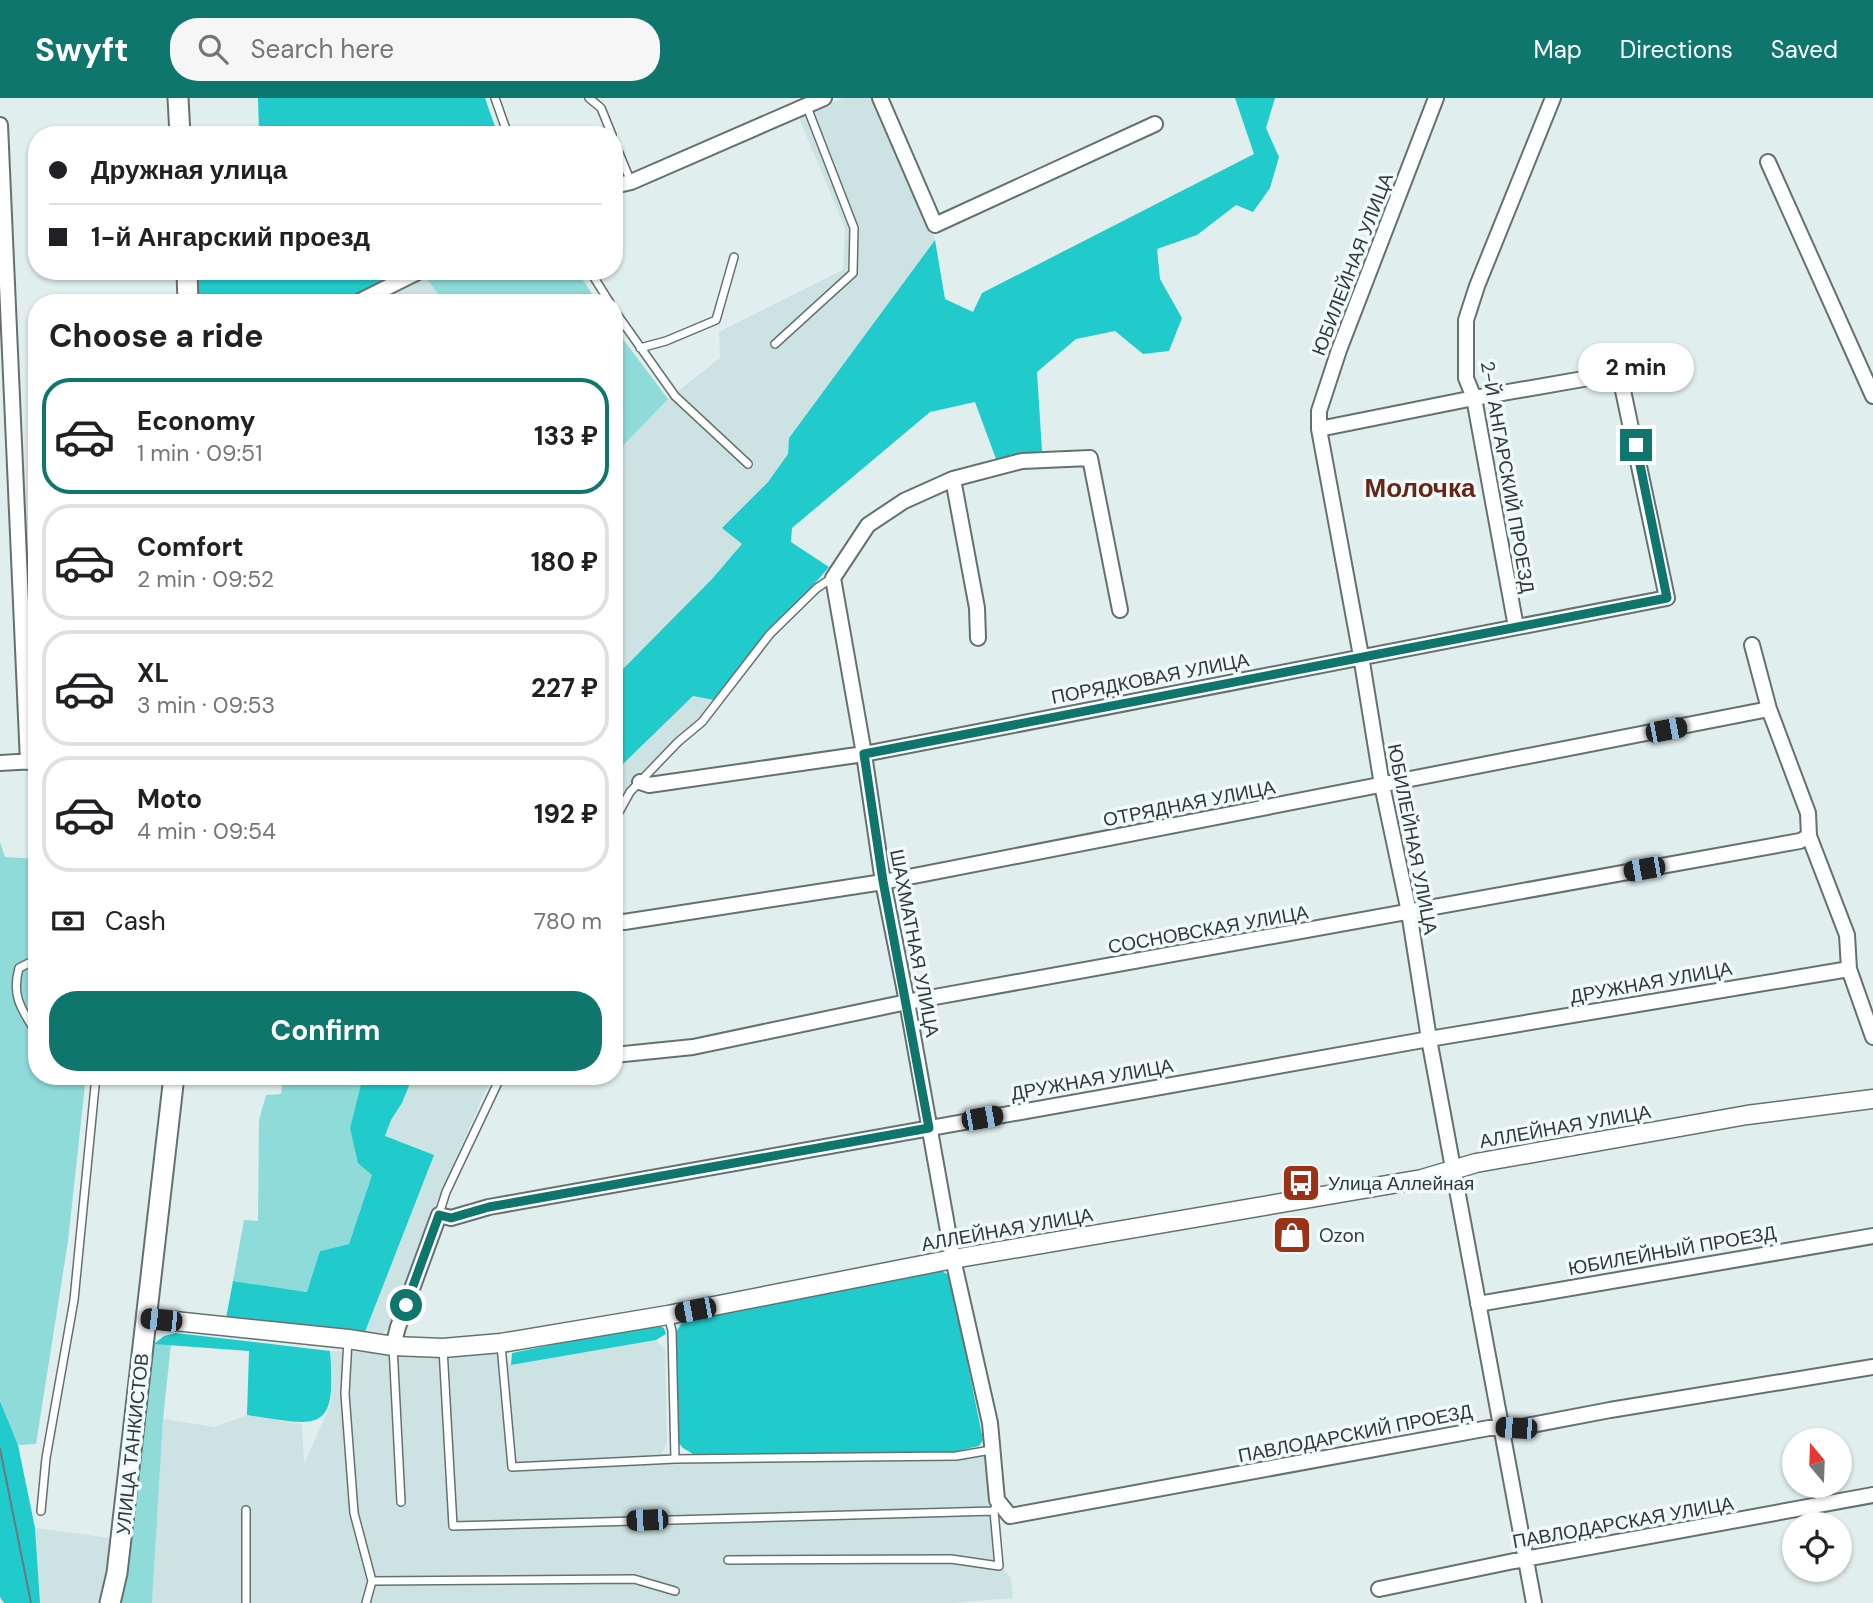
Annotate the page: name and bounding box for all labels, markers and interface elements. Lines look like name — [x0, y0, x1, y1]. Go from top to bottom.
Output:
search box — [170, 18, 660, 81]
text: Swyft — [35, 28, 128, 71]
icon: search — [194, 30, 232, 68]
text: Search here — [250, 32, 394, 66]
text: Map — [1534, 34, 1582, 65]
text: Directions — [1620, 34, 1733, 65]
text: Saved — [1771, 34, 1838, 65]
text: Дружная улица — [91, 153, 287, 187]
street label: ЮБИЛЕЙНАЯ УЛИЦА — [1306, 169, 1399, 359]
text: 1-й Ангарский проезд — [91, 220, 370, 254]
text: Choose a ride — [49, 315, 264, 357]
callout: 2 min — [1578, 344, 1694, 392]
text: 2 min — [1606, 352, 1666, 382]
street label: 2-Й АНГАРСКИЙ ПРОЕЗД — [1475, 359, 1540, 595]
text: Economy — [137, 404, 255, 438]
icon: car — [53, 405, 116, 468]
text: 133 ₽ — [534, 419, 598, 453]
route end — [1620, 429, 1652, 461]
text: 1 min · 09:51 — [137, 438, 262, 468]
district label: Молочка — [1365, 471, 1476, 505]
text: Comfort — [137, 530, 243, 564]
icon: car — [53, 531, 116, 594]
text: 180 ₽ — [531, 545, 598, 579]
text: 2 min · 09:52 — [137, 564, 274, 594]
street label: ПОРЯДКОВАЯ УЛИЦА — [1049, 647, 1251, 710]
text: XL — [137, 656, 169, 690]
icon: car — [53, 657, 116, 720]
text: 227 ₽ — [531, 671, 598, 705]
text: 3 min · 09:53 — [137, 690, 275, 720]
car — [1644, 716, 1689, 744]
street label: ЮБИЛЕЙНАЯ УЛИЦА — [1382, 742, 1443, 937]
street label: ОТРЯДНАЯ УЛИЦА — [1101, 774, 1278, 832]
text: Moto — [137, 782, 202, 816]
icon: car — [53, 783, 116, 846]
text: 192 ₽ — [534, 797, 598, 831]
text: 4 min · 09:54 — [137, 816, 276, 846]
street label: ШАХМАТНАЯ УЛИЦА — [884, 847, 945, 1039]
car — [1622, 855, 1667, 883]
street label: СОСНОВСКАЯ УЛИЦА — [1106, 900, 1310, 959]
icon: cash — [49, 902, 87, 940]
text: Cash — [105, 904, 166, 938]
text: 780 m — [534, 906, 602, 936]
street label: ДРУЖНАЯ УЛИЦА — [1568, 956, 1734, 1009]
button: Confirm — [49, 991, 602, 1071]
street label: ДРУЖНАЯ УЛИЦА — [1009, 1053, 1175, 1106]
street label: АЛЛЕЙНАЯ УЛИЦА — [1477, 1099, 1653, 1154]
car — [960, 1104, 1005, 1132]
bus stop icon: Улица Аллейная — [1280, 1162, 1322, 1204]
place label: Улица Аллейная — [1328, 1171, 1474, 1196]
street label: АЛЛЕЙНАЯ УЛИЦА — [919, 1202, 1095, 1257]
shop icon: Ozon — [1271, 1214, 1313, 1256]
street label: ЮБИЛЕЙНЫЙ ПРОЕЗД — [1566, 1220, 1778, 1281]
place label: Ozon — [1319, 1223, 1365, 1248]
route start — [390, 1289, 422, 1321]
car — [673, 1296, 718, 1324]
car — [140, 1307, 183, 1333]
street label: УЛИЦА ТАНКИСТОВ — [111, 1352, 154, 1536]
street label: ПАВЛОДАРСКИЙ ПРОЕЗД — [1236, 1398, 1474, 1468]
car — [1495, 1416, 1538, 1440]
north arrow — [1782, 1428, 1852, 1498]
map controls — [1782, 1428, 1852, 1582]
street label: ПАВЛОДАРСКАЯ УЛИЦА — [1511, 1491, 1736, 1554]
car — [626, 1509, 669, 1531]
button: locate — [1782, 1512, 1852, 1582]

